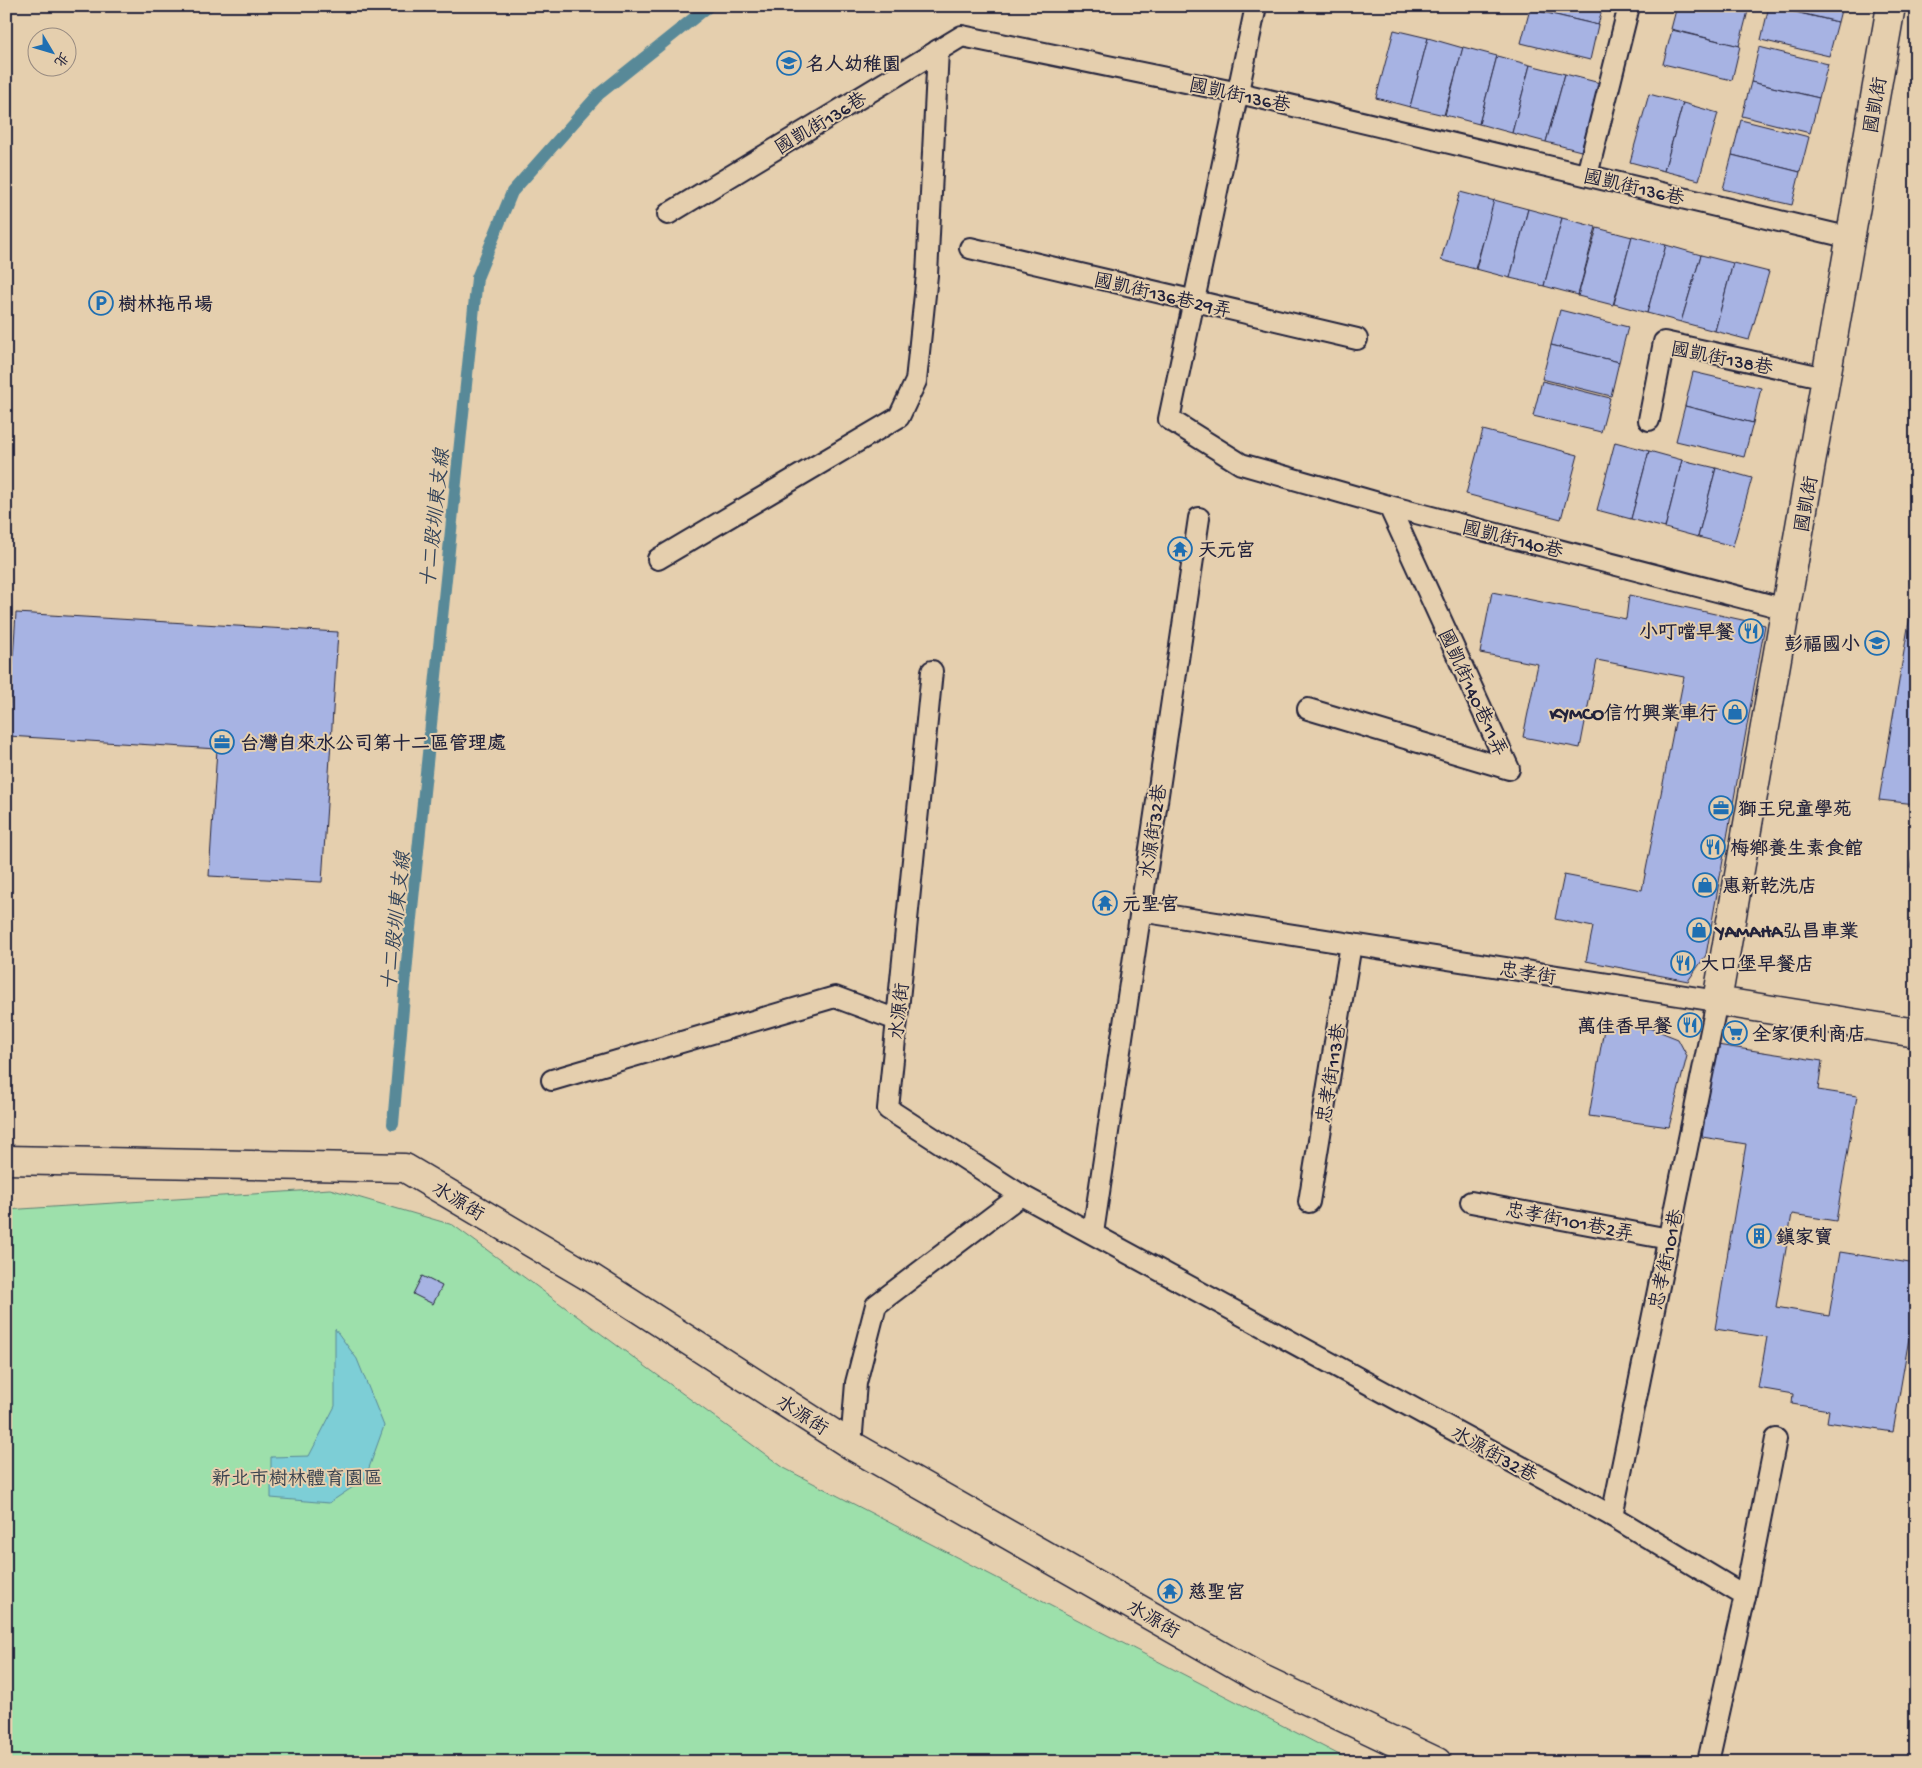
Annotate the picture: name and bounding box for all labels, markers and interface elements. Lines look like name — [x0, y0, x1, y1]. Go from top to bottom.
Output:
north arrow — [28, 28, 78, 78]
text: 北 — [49, 48, 71, 69]
school or university icon: 名人幼稚園 — [776, 50, 802, 76]
place label: 名人幼稚園 — [806, 54, 901, 78]
street label: 國凱街136巷 — [1186, 74, 1292, 119]
street label: 國凱街 — [1860, 75, 1894, 136]
street label: 國凱街136巷 — [771, 88, 872, 161]
street label: 國凱街136巷 — [1580, 166, 1686, 212]
street label: 國凱街136巷29弄 — [1091, 269, 1234, 324]
parking icon: 樹林拖吊場 — [88, 290, 114, 316]
place label: 樹林拖吊場 — [118, 294, 213, 318]
street label: 國凱街138巷 — [1668, 338, 1775, 382]
water label: 十二股圳東支線 — [417, 446, 456, 589]
street label: 國凱街 — [1791, 474, 1825, 535]
street label: 國凱街140巷 — [1459, 517, 1565, 565]
temple icon: 天元宮 — [1167, 536, 1193, 562]
place label: 天元宮 — [1198, 540, 1255, 564]
restaurant icon: 小叮噹早餐 — [1738, 618, 1764, 644]
place label: 小叮噹早餐 — [1639, 622, 1734, 646]
street label: 國凱街140巷11弄 — [1431, 626, 1511, 761]
school or university icon: 彭福國小 — [1864, 630, 1890, 656]
place label: 彭福國小 — [1784, 634, 1860, 658]
shop icon: KYMCO信竹興業車行 — [1722, 699, 1748, 725]
place label: KYMCO信竹興業車行 — [1549, 703, 1718, 727]
office icon: 台灣自來水公司第十二區管理處 — [209, 729, 235, 755]
place label: 台灣自來水公司第十二區管理處 — [240, 733, 506, 757]
street label: 水源街32巷 — [1136, 783, 1173, 880]
office icon: 獅王兒童學苑 — [1708, 795, 1734, 821]
place label: 獅王兒童學苑 — [1738, 799, 1852, 823]
restaurant icon: 梅鄉養生素食館 — [1700, 834, 1726, 860]
place label: 梅鄉養生素食館 — [1730, 838, 1863, 862]
water label: 十二股圳東支線 — [378, 849, 417, 992]
shop icon: 惠新乾洗店 — [1692, 872, 1718, 898]
place label: 惠新乾洗店 — [1722, 876, 1817, 900]
temple icon: 元聖宮 — [1092, 890, 1118, 916]
place label: 元聖宮 — [1122, 894, 1179, 918]
shop icon: YAMAHA弘昌車業 — [1686, 917, 1712, 943]
place label: YAMAHA弘昌車業 — [1714, 921, 1858, 945]
restaurant icon: 大口堡早餐店 — [1670, 950, 1696, 976]
place label: 大口堡早餐店 — [1700, 954, 1814, 978]
street label: 忠孝街 — [1497, 959, 1558, 991]
street label: 水源街 — [886, 982, 916, 1041]
restaurant icon: 萬佳香早餐 — [1677, 1012, 1703, 1038]
place label: 萬佳香早餐 — [1577, 1016, 1672, 1040]
supermarket icon: 全家便利商店 — [1722, 1020, 1748, 1046]
street label: 忠孝街113巷 — [1313, 1022, 1353, 1125]
place label: 全家便利商店 — [1752, 1024, 1866, 1048]
street label: 水源街 — [427, 1178, 488, 1228]
street label: 忠孝街101巷2弄 — [1503, 1199, 1636, 1247]
street label: 忠孝街101巷 — [1646, 1207, 1690, 1312]
building icon: 鎮家寶 — [1746, 1223, 1772, 1249]
place label: 鎮家寶 — [1776, 1226, 1833, 1251]
street label: 水源街 — [771, 1391, 832, 1442]
street label: 水源街32巷 — [1446, 1422, 1541, 1489]
park label: 新北市樹林體育園區 — [211, 1468, 383, 1492]
temple icon: 慈聖宮 — [1157, 1578, 1183, 1604]
place label: 慈聖宮 — [1188, 1581, 1245, 1606]
street label: 水源街 — [1122, 1596, 1183, 1645]

